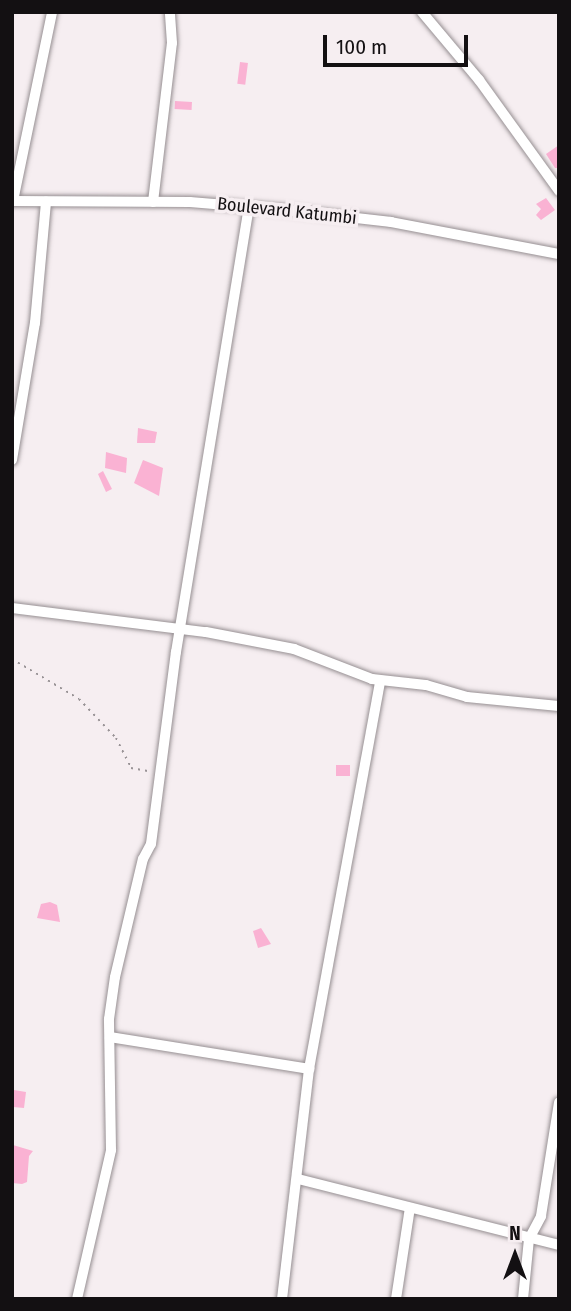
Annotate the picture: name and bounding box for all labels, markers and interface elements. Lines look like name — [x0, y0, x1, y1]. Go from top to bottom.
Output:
scale bar — [326, 21, 471, 65]
text: 100 m — [336, 34, 387, 60]
street label: Boulevard Katumbi — [216, 193, 358, 229]
north arrow — [480, 1220, 550, 1290]
text: N — [509, 1222, 521, 1245]

